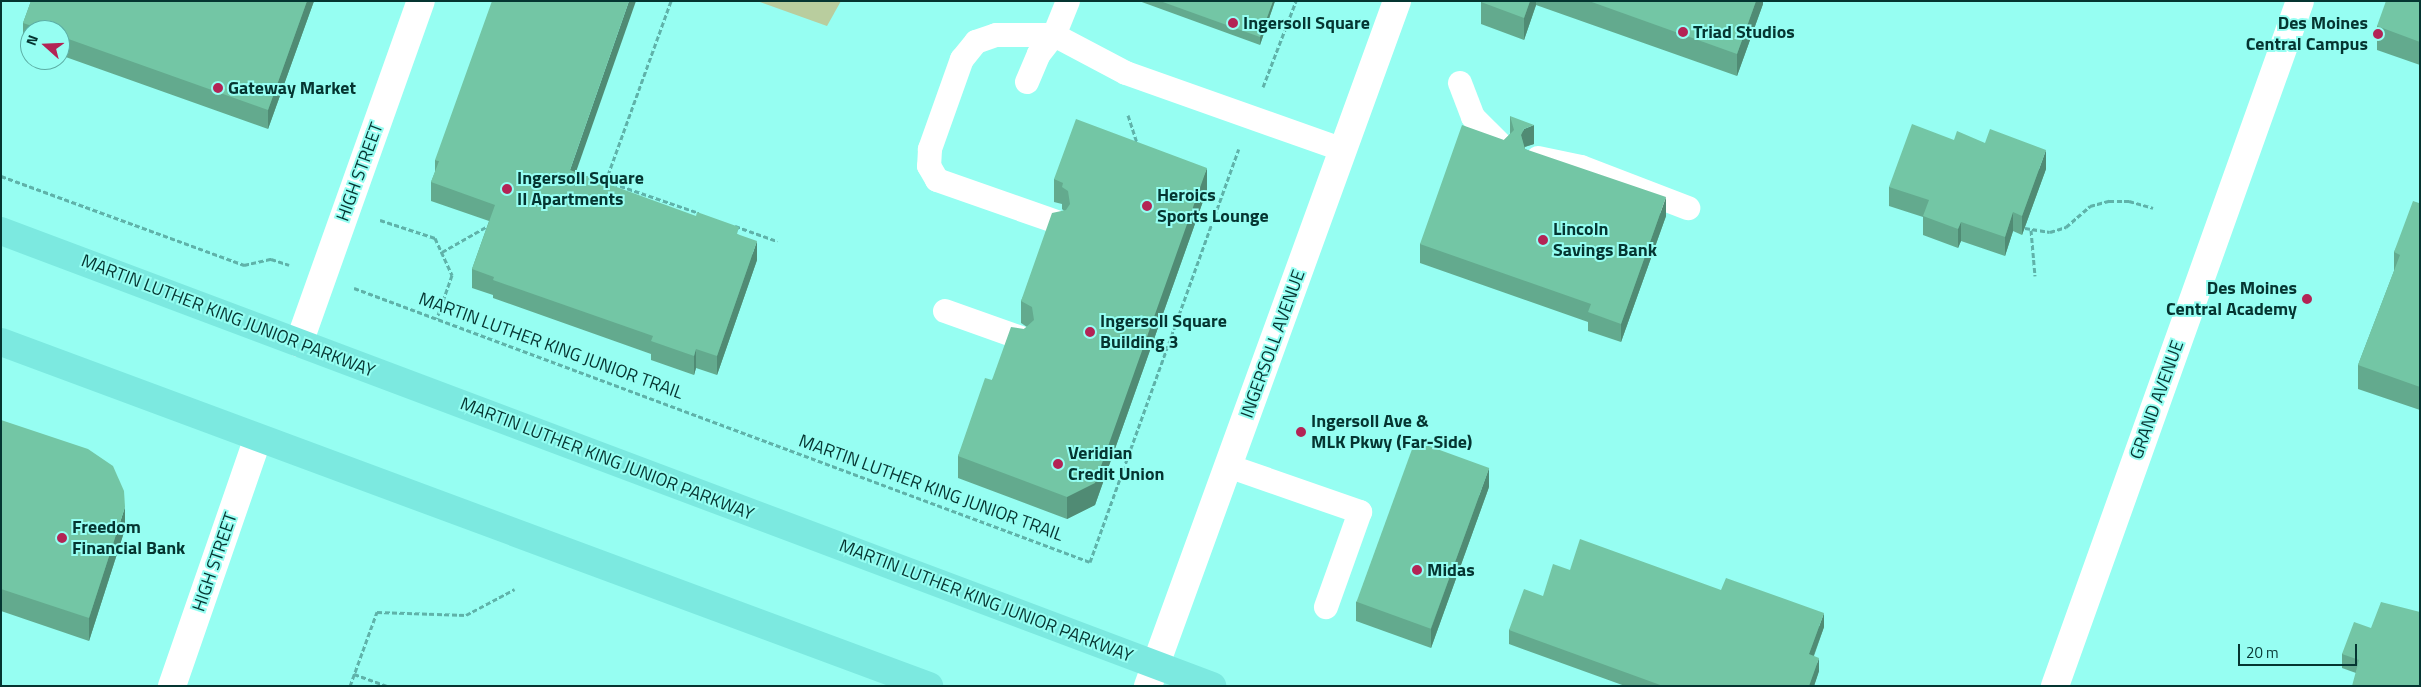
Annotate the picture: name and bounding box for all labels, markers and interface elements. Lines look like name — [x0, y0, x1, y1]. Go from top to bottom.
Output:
place label: Ingersoll Square — [1243, 12, 1370, 34]
place label: Des Moines Central Campus — [2246, 13, 2368, 56]
marker: Ingersoll Square — [1227, 17, 1239, 29]
north arrow — [20, 20, 70, 70]
place label: Triad Studios — [1693, 21, 1795, 43]
marker: Triad Studios — [1677, 26, 1689, 38]
marker: Des Moines Central Campus — [2372, 28, 2384, 40]
text: N — [20, 32, 43, 48]
place label: Gateway Market — [228, 77, 356, 99]
marker: Gateway Market — [212, 82, 224, 94]
street label: HIGH STREET — [332, 120, 388, 224]
place label: Ingersoll Square II Apartments — [517, 168, 644, 210]
marker: Ingersoll Square II Apartments — [501, 183, 513, 195]
place label: Heroics Sports Lounge — [1157, 185, 1269, 228]
marker: Heroics Sports Lounge — [1141, 200, 1153, 212]
place label: Lincoln Savings Bank — [1553, 219, 1657, 262]
marker: Lincoln Savings Bank — [1537, 234, 1549, 246]
street label: MARTIN LUTHER KING JUNIOR PARKWAY — [78, 250, 378, 382]
street label: INGERSOLL AVENUE — [1236, 267, 1310, 421]
place label: Des Moines Central Academy — [2166, 278, 2297, 320]
street label: MARTIN LUTHER KING JUNIOR TRAIL — [416, 288, 686, 404]
marker: Des Moines Central Academy — [2301, 293, 2313, 305]
place label: Ingersoll Square Building 3 — [1100, 311, 1227, 354]
marker: Ingersoll Square Building 3 — [1084, 326, 1096, 338]
street label: GRAND AVENUE — [2125, 338, 2189, 462]
street label: MARTIN LUTHER KING JUNIOR PARKWAY — [457, 393, 757, 525]
place label: Ingersoll Ave & MLK Pkwy (Far-Side) — [1311, 411, 1472, 454]
marker: Ingersoll Ave & MLK Pkwy (Far-Side) — [1295, 426, 1307, 438]
street label: MARTIN LUTHER KING JUNIOR TRAIL — [796, 430, 1066, 546]
place label: Veridian Credit Union — [1068, 443, 1164, 486]
marker: Veridian Credit Union — [1052, 458, 1064, 470]
street label: HIGH STREET — [188, 510, 242, 614]
place label: Freedom Financial Bank — [72, 517, 185, 560]
marker: Freedom Financial Bank — [56, 532, 68, 544]
street label: MARTIN LUTHER KING JUNIOR PARKWAY — [836, 535, 1136, 667]
place label: Midas — [1427, 559, 1475, 581]
marker: Midas — [1411, 564, 1423, 576]
scale bar — [2241, 634, 2360, 666]
text: 20 m — [2246, 641, 2279, 664]

